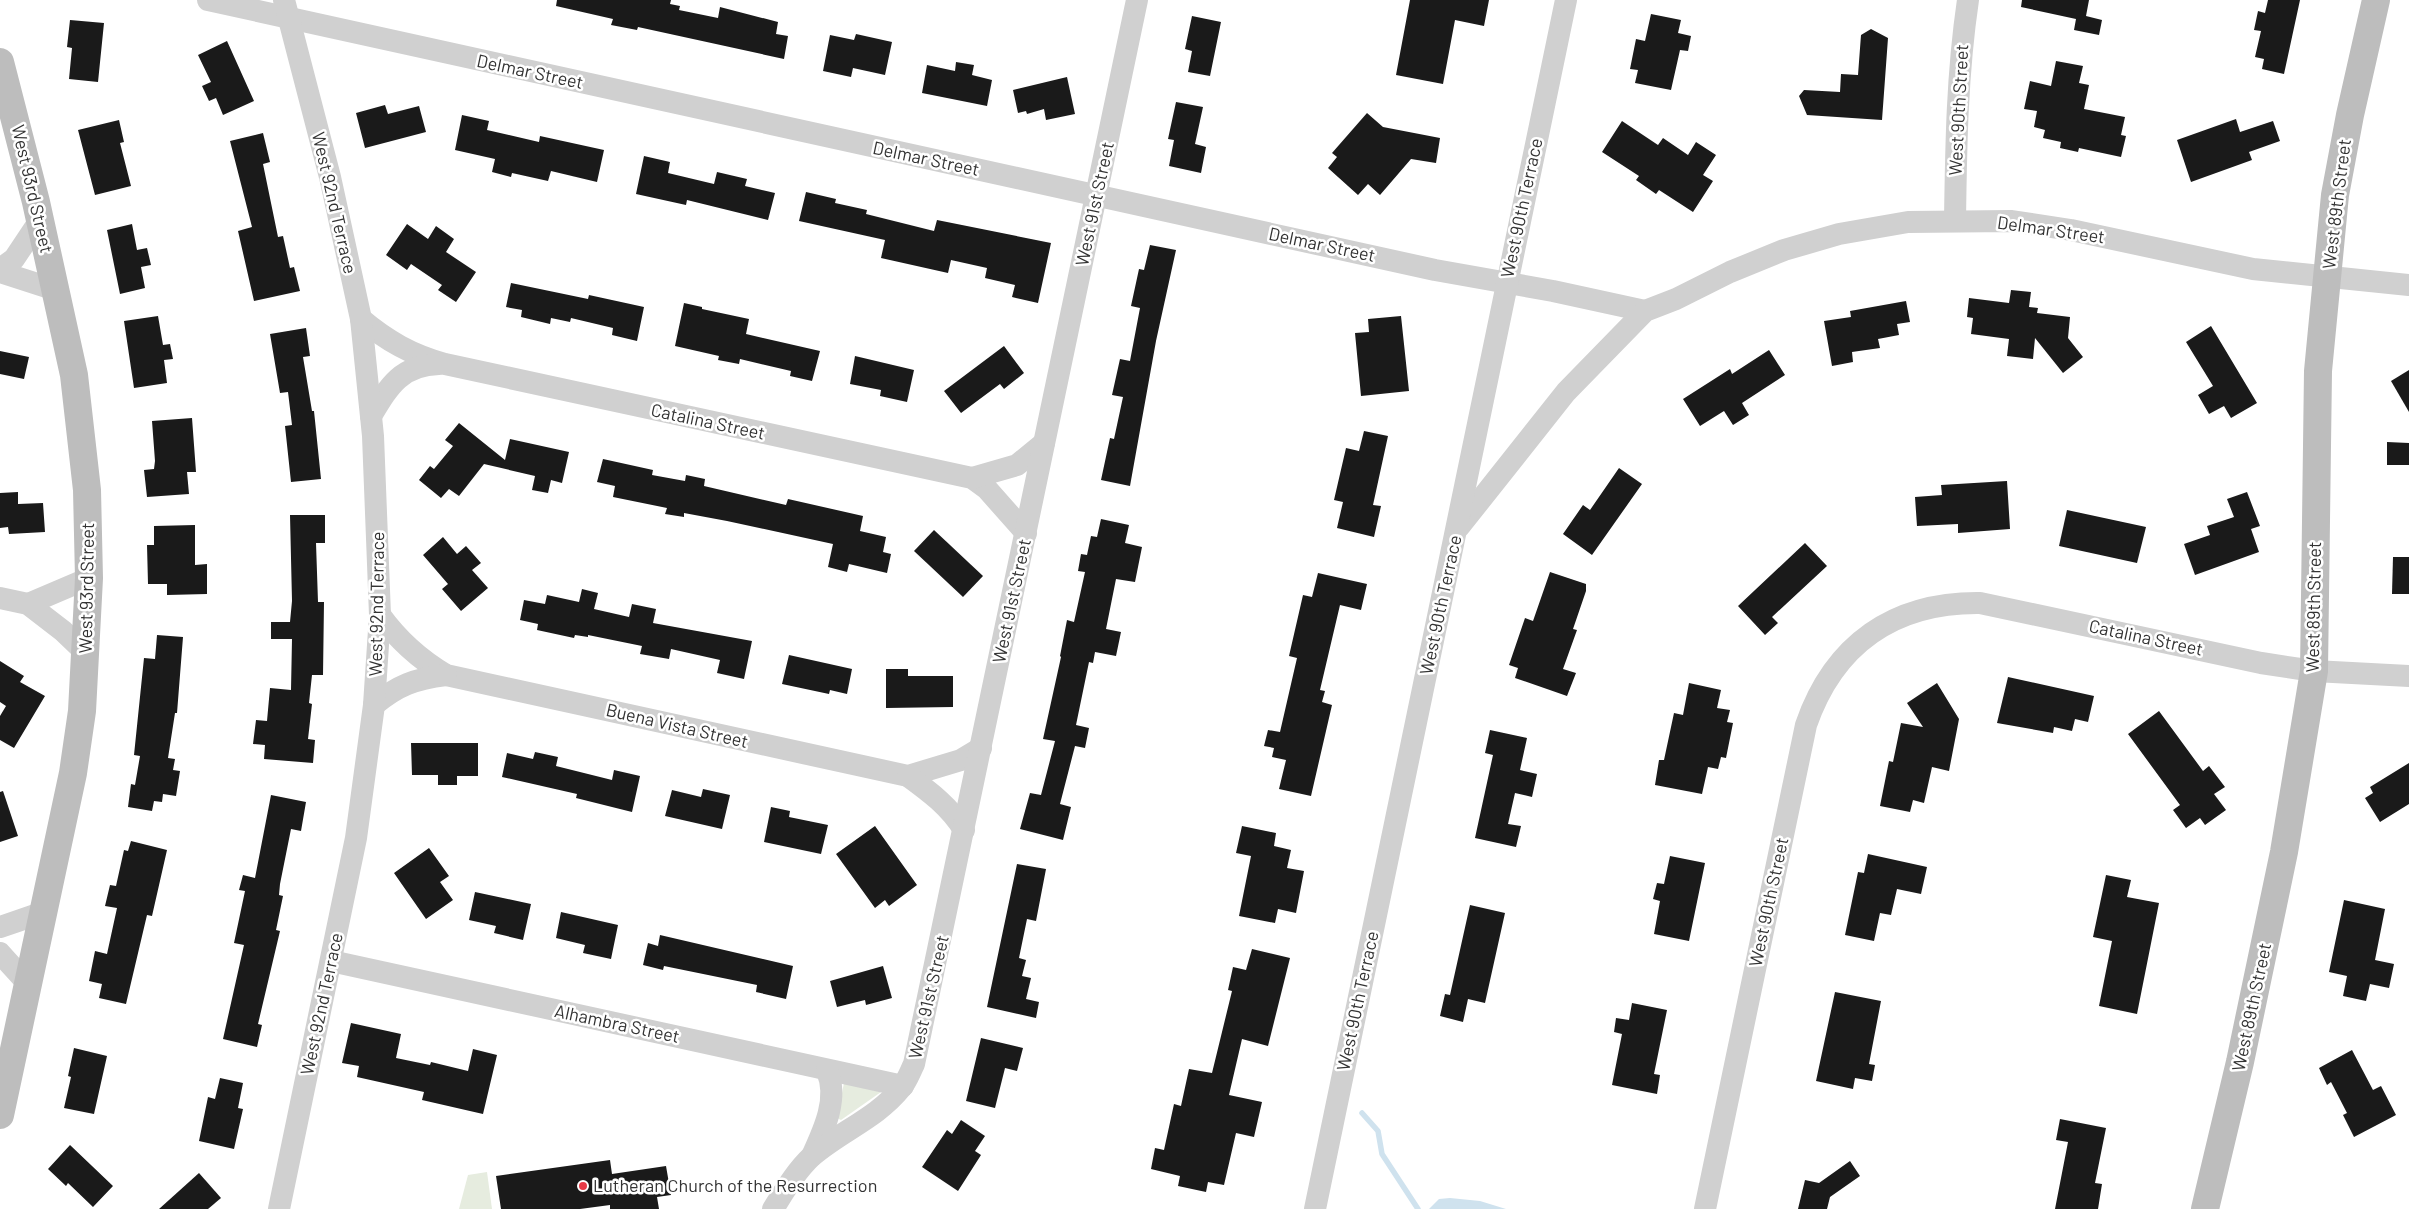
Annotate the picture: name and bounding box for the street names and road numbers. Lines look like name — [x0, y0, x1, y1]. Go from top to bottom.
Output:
street label: West 90th Street — [1944, 44, 1972, 176]
street label: Delmar Street — [475, 49, 585, 93]
street label: West 93rd Street — [8, 123, 58, 255]
street label: West 92nd Terrace — [308, 130, 362, 276]
street label: Delmar Street — [871, 136, 981, 180]
street label: West 90th Terrace — [1495, 136, 1547, 280]
street label: West 89th Street — [2317, 138, 2355, 270]
street label: West 91st Street — [1070, 140, 1118, 268]
street label: Delmar Street — [1996, 211, 2106, 247]
street label: Delmar Street — [1267, 222, 1377, 266]
street label: Catalina Street — [649, 398, 767, 444]
street label: West 93rd Street — [74, 522, 98, 654]
street label: West 92nd Terrace — [364, 531, 388, 677]
street label: West 90th Terrace — [1414, 533, 1466, 677]
street label: West 91st Street — [987, 537, 1035, 665]
street label: West 89th Street — [2301, 541, 2325, 673]
street label: Catalina Street — [2087, 614, 2205, 660]
street label: Buena Vista Street — [604, 698, 750, 752]
street label: West 90th Street — [1744, 835, 1792, 968]
street label: West 90th Terrace — [1331, 929, 1383, 1073]
street label: West 92nd Terrace — [295, 931, 347, 1077]
street label: West 91st Street — [903, 933, 953, 1061]
street label: West 89th Street — [2227, 940, 2275, 1073]
street label: Alhambra Street — [553, 999, 682, 1047]

